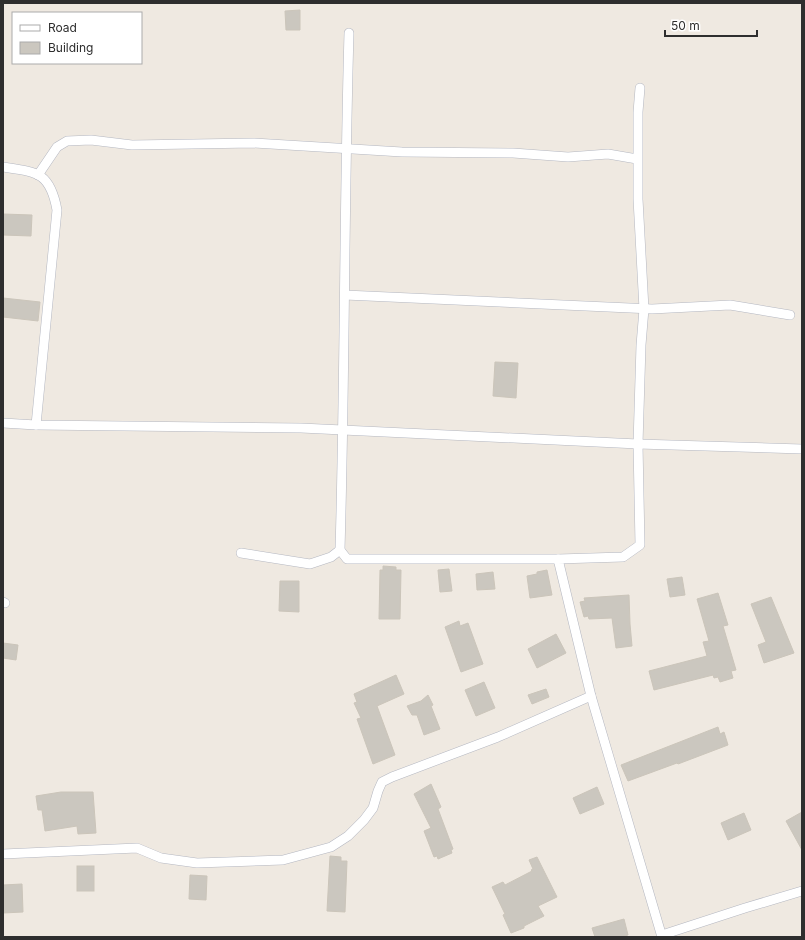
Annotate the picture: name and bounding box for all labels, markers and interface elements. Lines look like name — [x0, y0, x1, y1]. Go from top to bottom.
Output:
legend — [12, 12, 142, 64]
scale bar — [665, 12, 757, 38]
text: 50 m — [671, 18, 700, 33]
text: Road — [48, 20, 77, 35]
text: Building — [48, 40, 93, 55]

